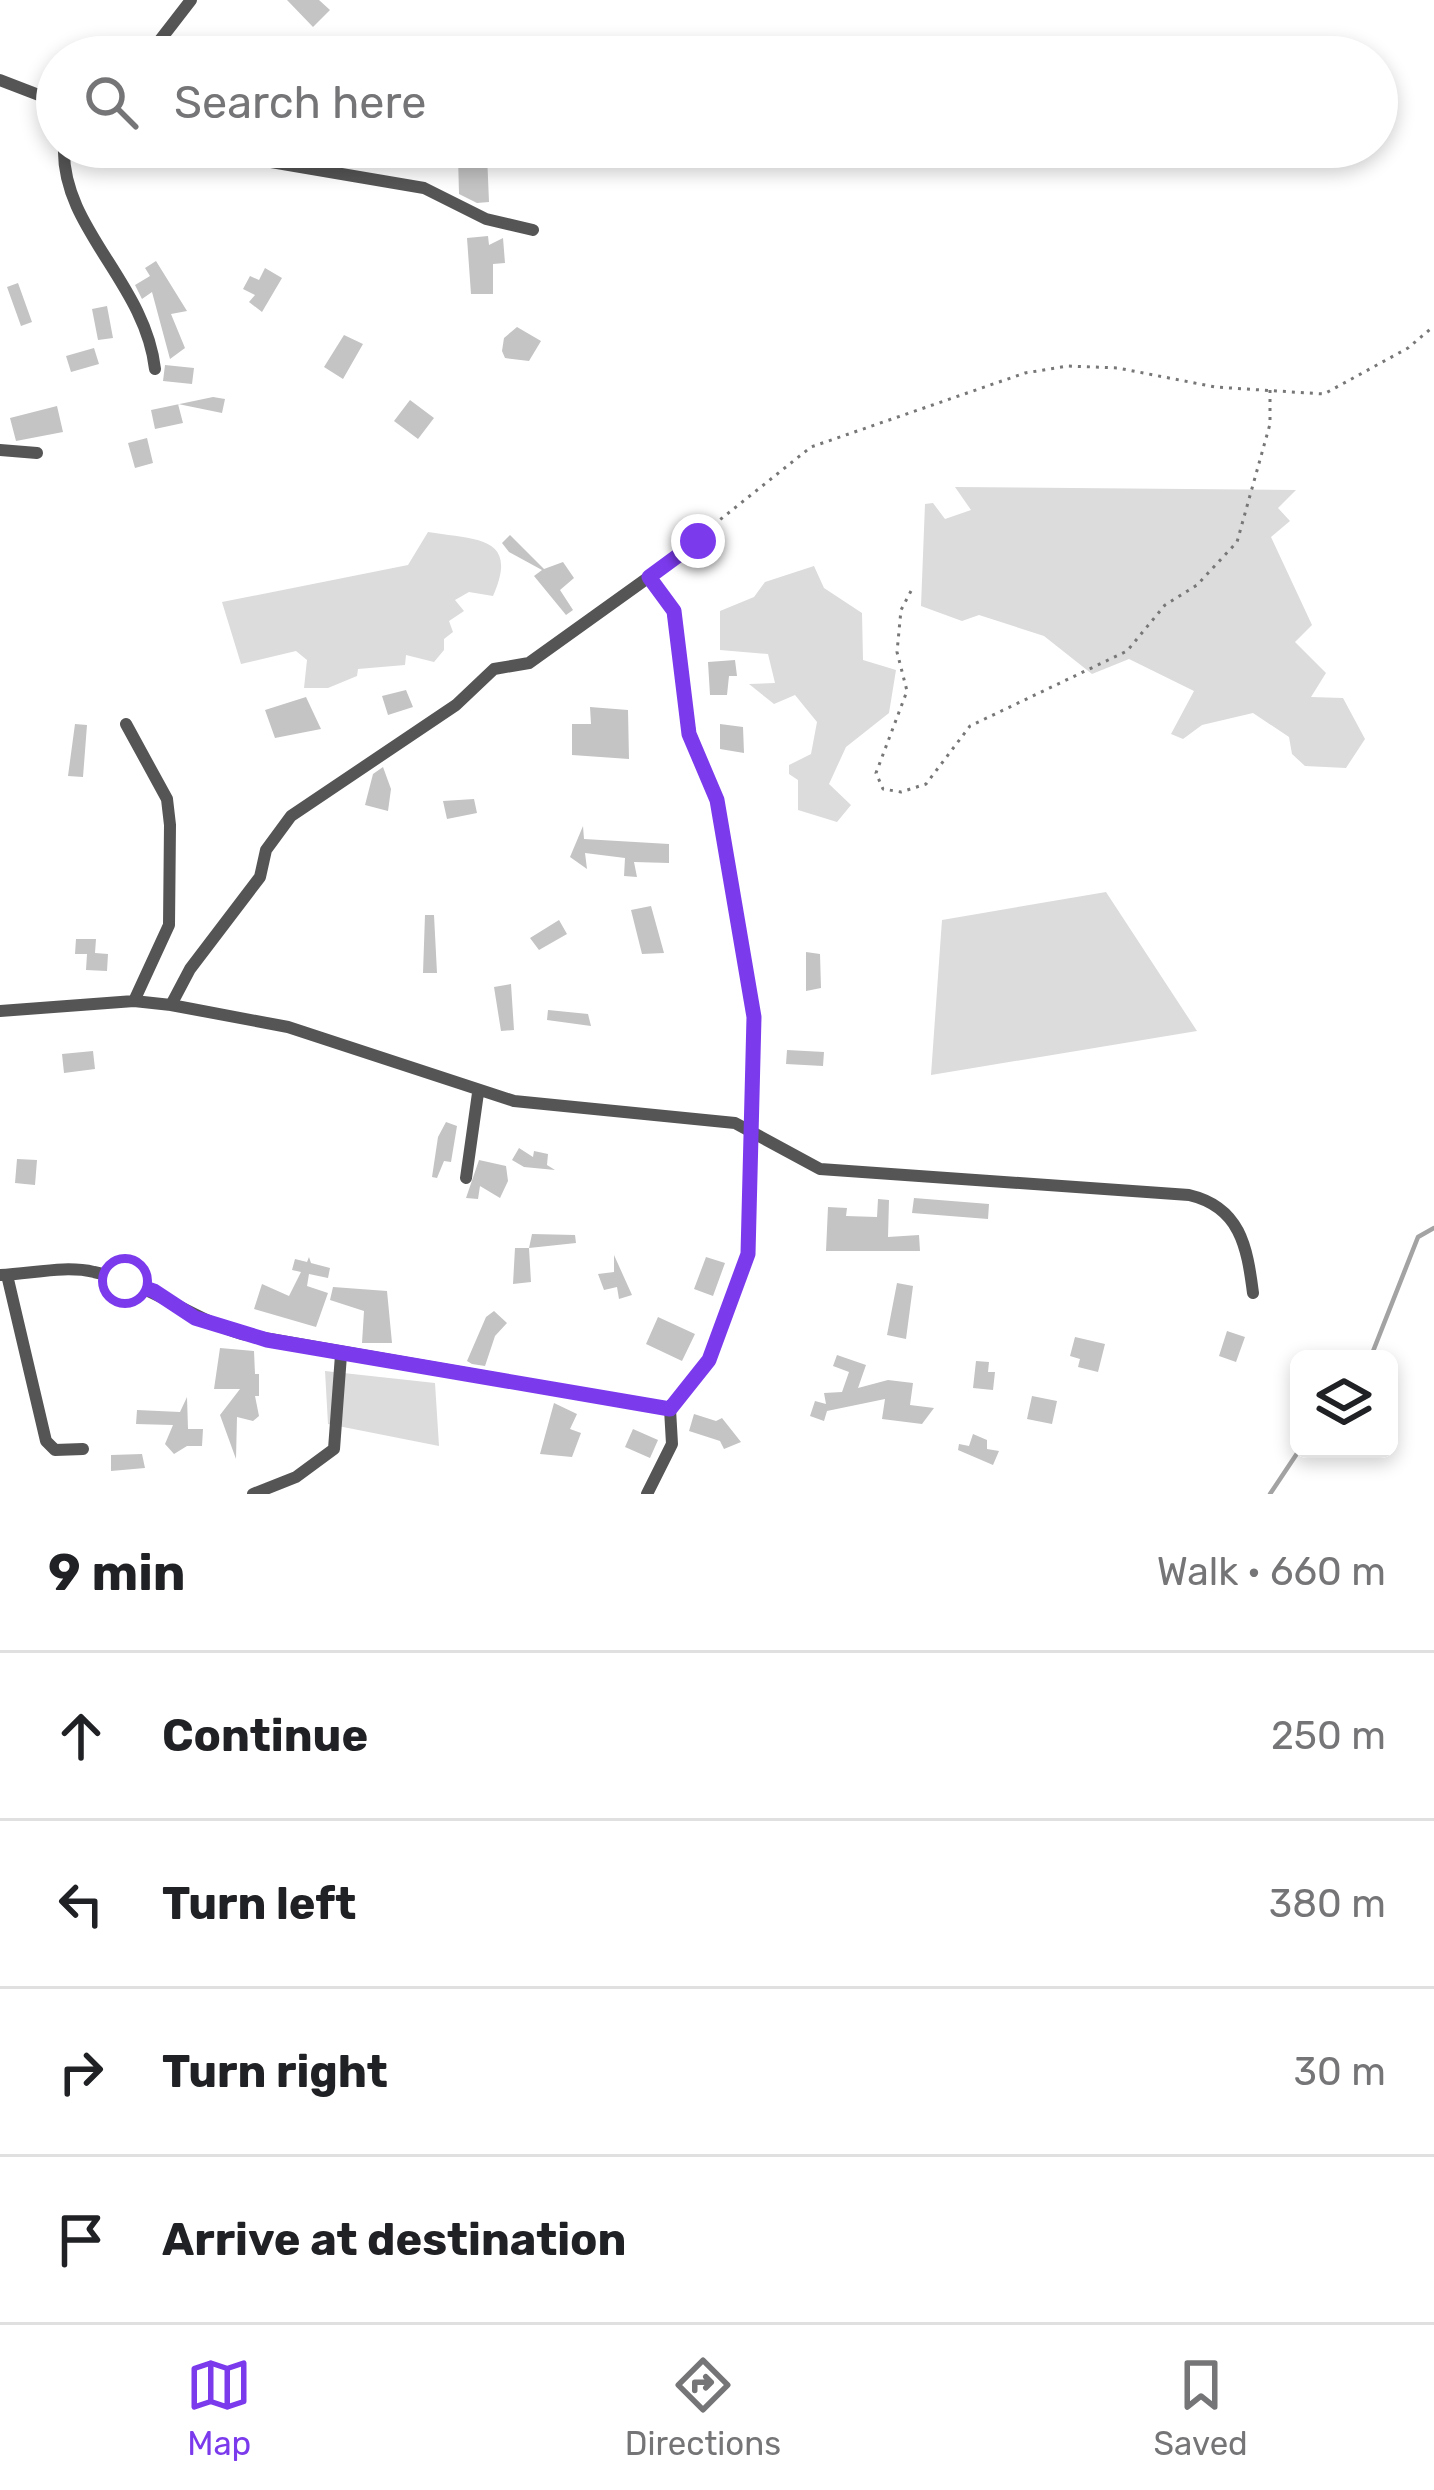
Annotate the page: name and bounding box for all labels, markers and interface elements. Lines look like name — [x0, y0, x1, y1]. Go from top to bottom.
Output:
search box — [36, 36, 1398, 168]
icon: search — [78, 69, 144, 135]
text: Search here — [174, 76, 426, 129]
route end — [671, 514, 725, 568]
route start — [98, 1254, 152, 1308]
map controls — [1290, 1350, 1398, 1458]
button: layers — [1290, 1350, 1398, 1458]
text: 9 min — [48, 1542, 186, 1603]
text: Walk · 660 m — [1157, 1549, 1386, 1595]
icon: ahead — [48, 1703, 114, 1769]
text: Continue — [162, 1709, 368, 1762]
text: 250 m — [1271, 1713, 1386, 1759]
icon: left — [48, 1871, 114, 1937]
text: Turn left — [162, 1877, 356, 1930]
text: 380 m — [1269, 1881, 1386, 1927]
icon: right — [48, 2039, 114, 2105]
text: Turn right — [162, 2045, 388, 2098]
text: 30 m — [1294, 2049, 1386, 2095]
icon: arrive — [48, 2207, 114, 2273]
text: Arrive at destination — [162, 2213, 627, 2266]
tab: Map — [186, 2352, 252, 2463]
tab: Directions — [625, 2352, 781, 2463]
tab: Saved — [1154, 2352, 1248, 2463]

